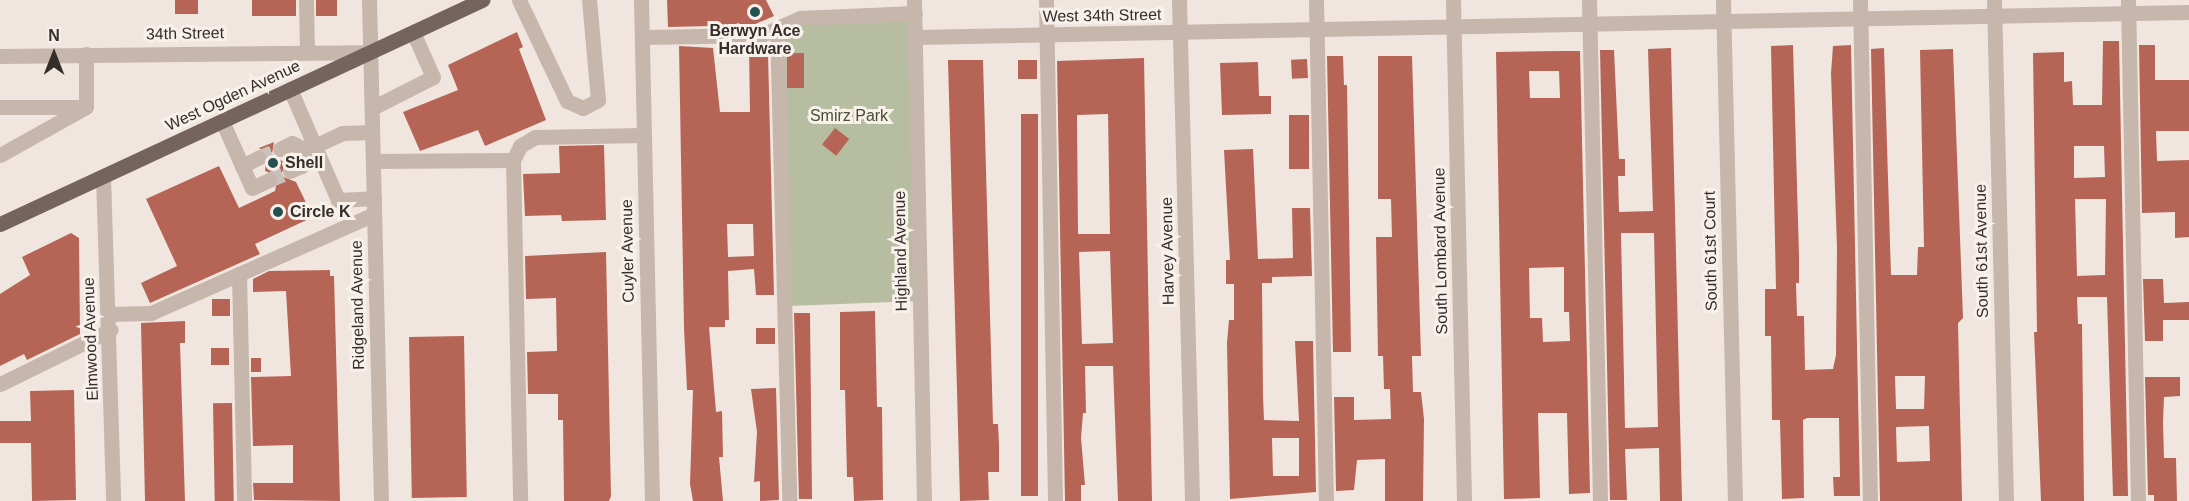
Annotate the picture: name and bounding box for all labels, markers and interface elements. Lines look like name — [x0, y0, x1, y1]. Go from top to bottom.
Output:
marker: Berwyn Ace Hardware — [748, 5, 762, 19]
street label: West 34th Street — [1042, 5, 1162, 27]
place label: Berwyn Ace Hardware — [709, 21, 801, 59]
north arrow — [24, 24, 84, 84]
street label: 34th Street — [146, 24, 224, 44]
text: N — [48, 27, 60, 44]
street label: West Ogden Avenue — [162, 56, 304, 136]
park label: Smirz Park — [810, 106, 888, 126]
place label: Shell — [285, 153, 323, 173]
marker: Shell — [266, 156, 280, 170]
street label: South Lombard Avenue — [1430, 167, 1452, 335]
street label: South 61st Avenue — [1971, 183, 1993, 319]
street label: Highland Avenue — [890, 190, 912, 312]
street label: South 61st Court — [1700, 191, 1722, 311]
street label: Harvey Avenue — [1157, 196, 1179, 306]
street label: Cuyler Avenue — [617, 199, 639, 303]
place label: Circle K — [290, 202, 350, 222]
marker: Circle K — [271, 205, 285, 219]
street label: Ridgeland Avenue — [347, 240, 369, 370]
street label: Elmwood Avenue — [79, 277, 103, 401]

